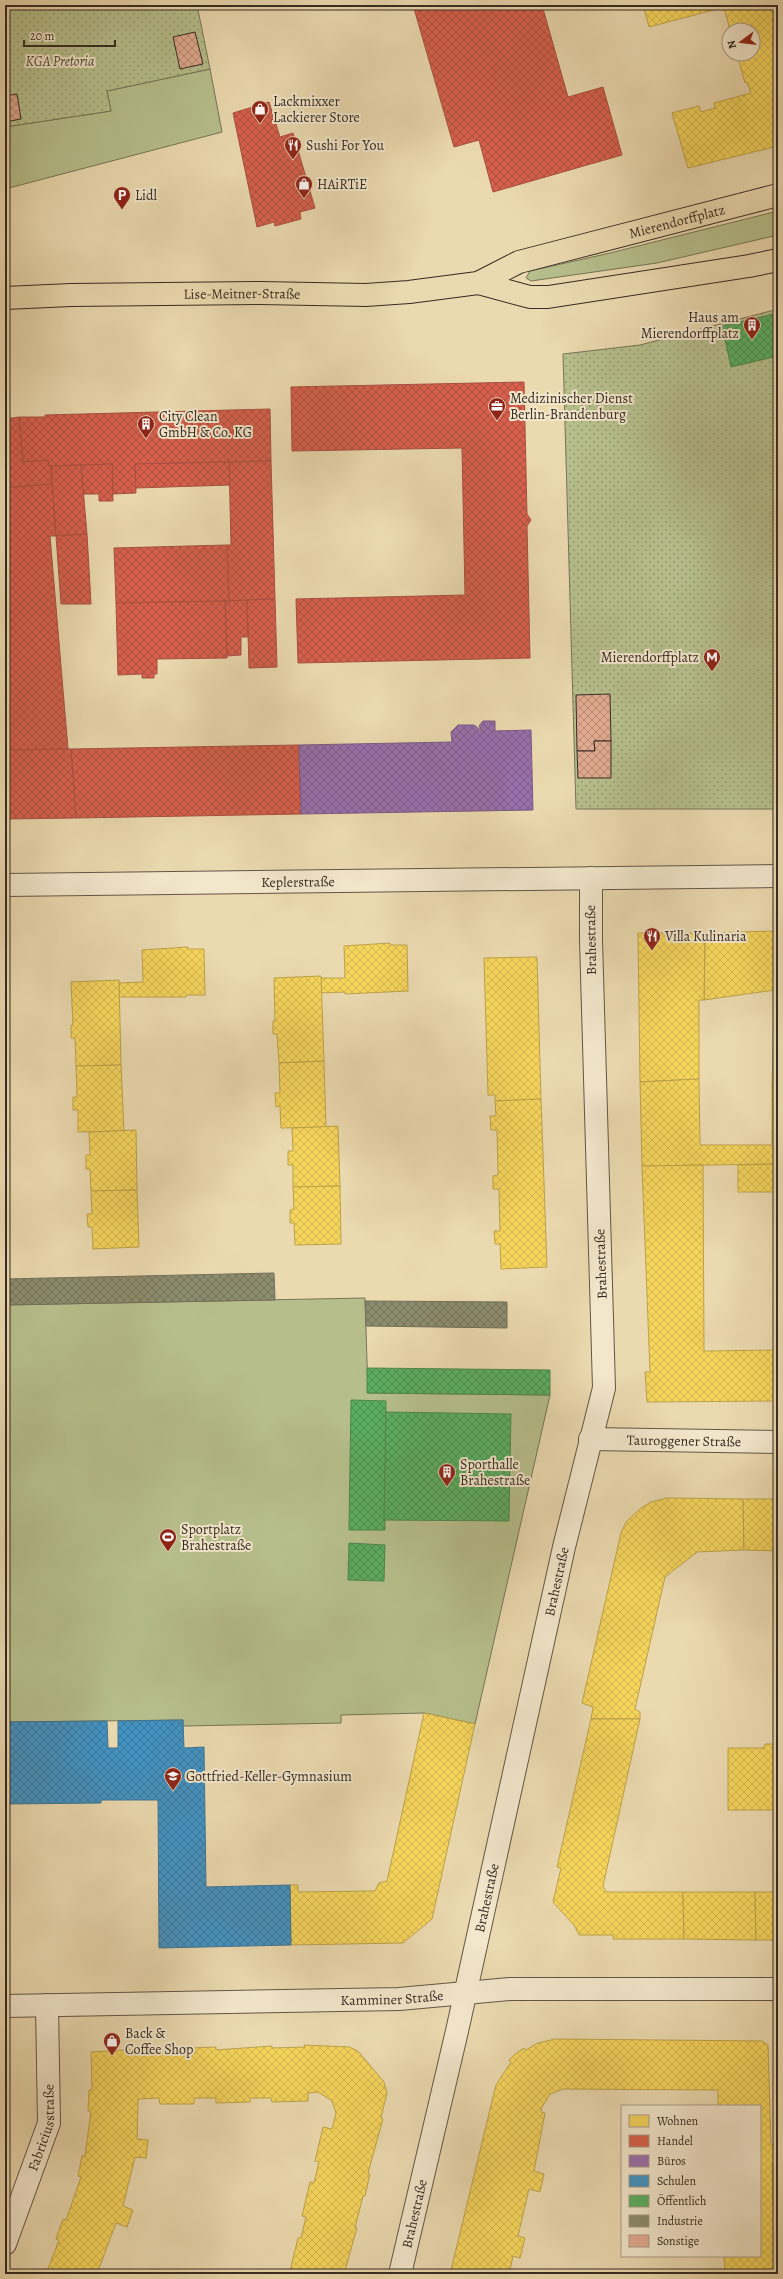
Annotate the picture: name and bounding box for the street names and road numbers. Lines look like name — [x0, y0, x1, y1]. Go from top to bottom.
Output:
street label: Mierendorffplatz — [627, 200, 727, 243]
street label: Lise-Meitner-Straße — [183, 283, 301, 303]
street label: Keplerstraße — [261, 872, 335, 892]
street label: Brahestraße — [581, 905, 601, 975]
street label: Brahestraße — [590, 1229, 612, 1299]
street label: Tauroggener Straße — [627, 1430, 741, 1451]
street label: Brahestraße — [540, 1545, 573, 1618]
street label: Brahestraße — [470, 1861, 503, 1934]
street label: Kamminer Straße — [340, 1986, 444, 2010]
street label: Fabriciusstraße — [23, 2084, 59, 2174]
street label: Brahestraße — [397, 2177, 431, 2250]

